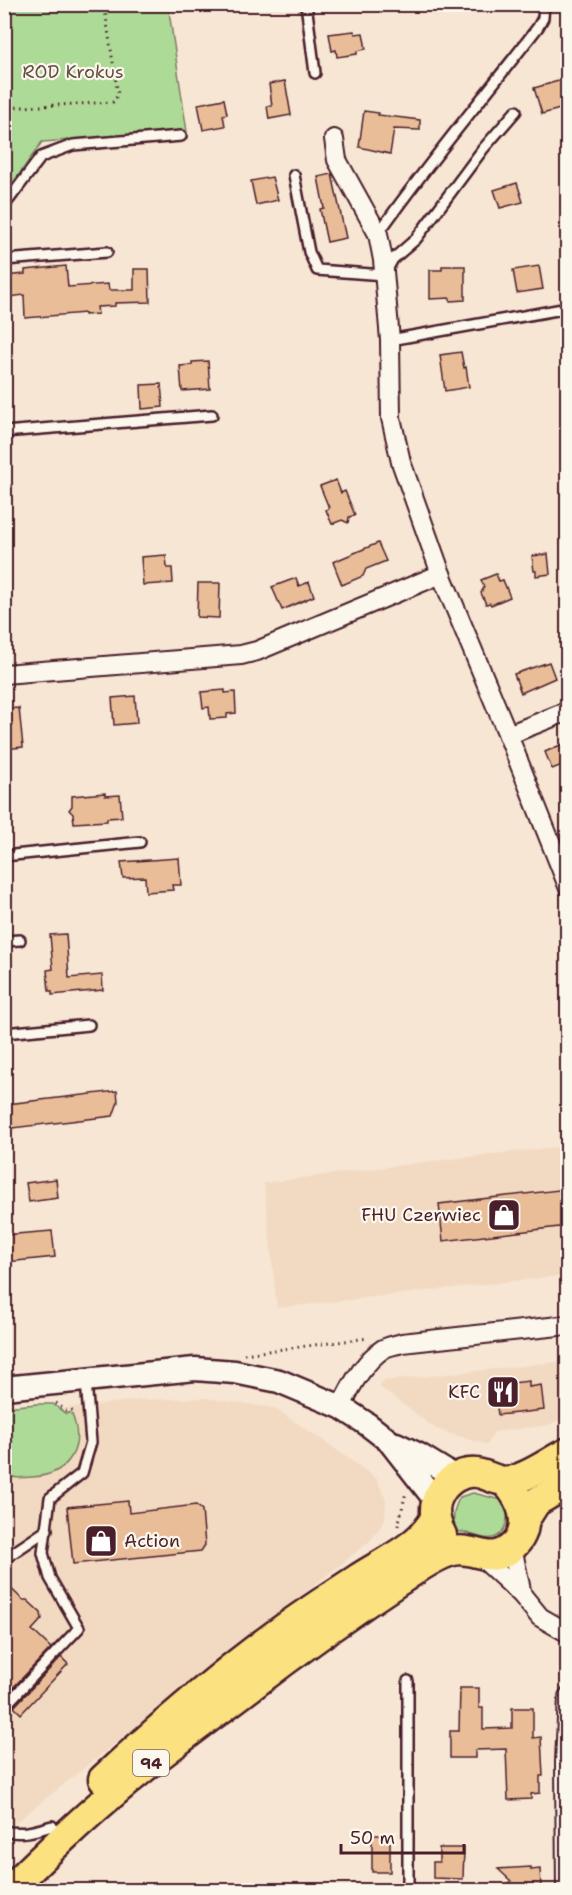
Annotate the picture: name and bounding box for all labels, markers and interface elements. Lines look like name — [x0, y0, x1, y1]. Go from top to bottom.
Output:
park label: ROD Krokus — [22, 60, 124, 84]
shop icon: FHU Czerwiec — [486, 1197, 522, 1233]
place label: FHU Czerwiec — [361, 1203, 481, 1227]
restaurant icon: KFC — [485, 1374, 521, 1410]
place label: KFC — [448, 1380, 480, 1404]
shop icon: Action — [83, 1523, 119, 1559]
place label: Action — [124, 1529, 180, 1553]
road number: 94 — [133, 1750, 169, 1776]
scale bar — [341, 1817, 464, 1855]
text: 50 m — [350, 1826, 395, 1850]

